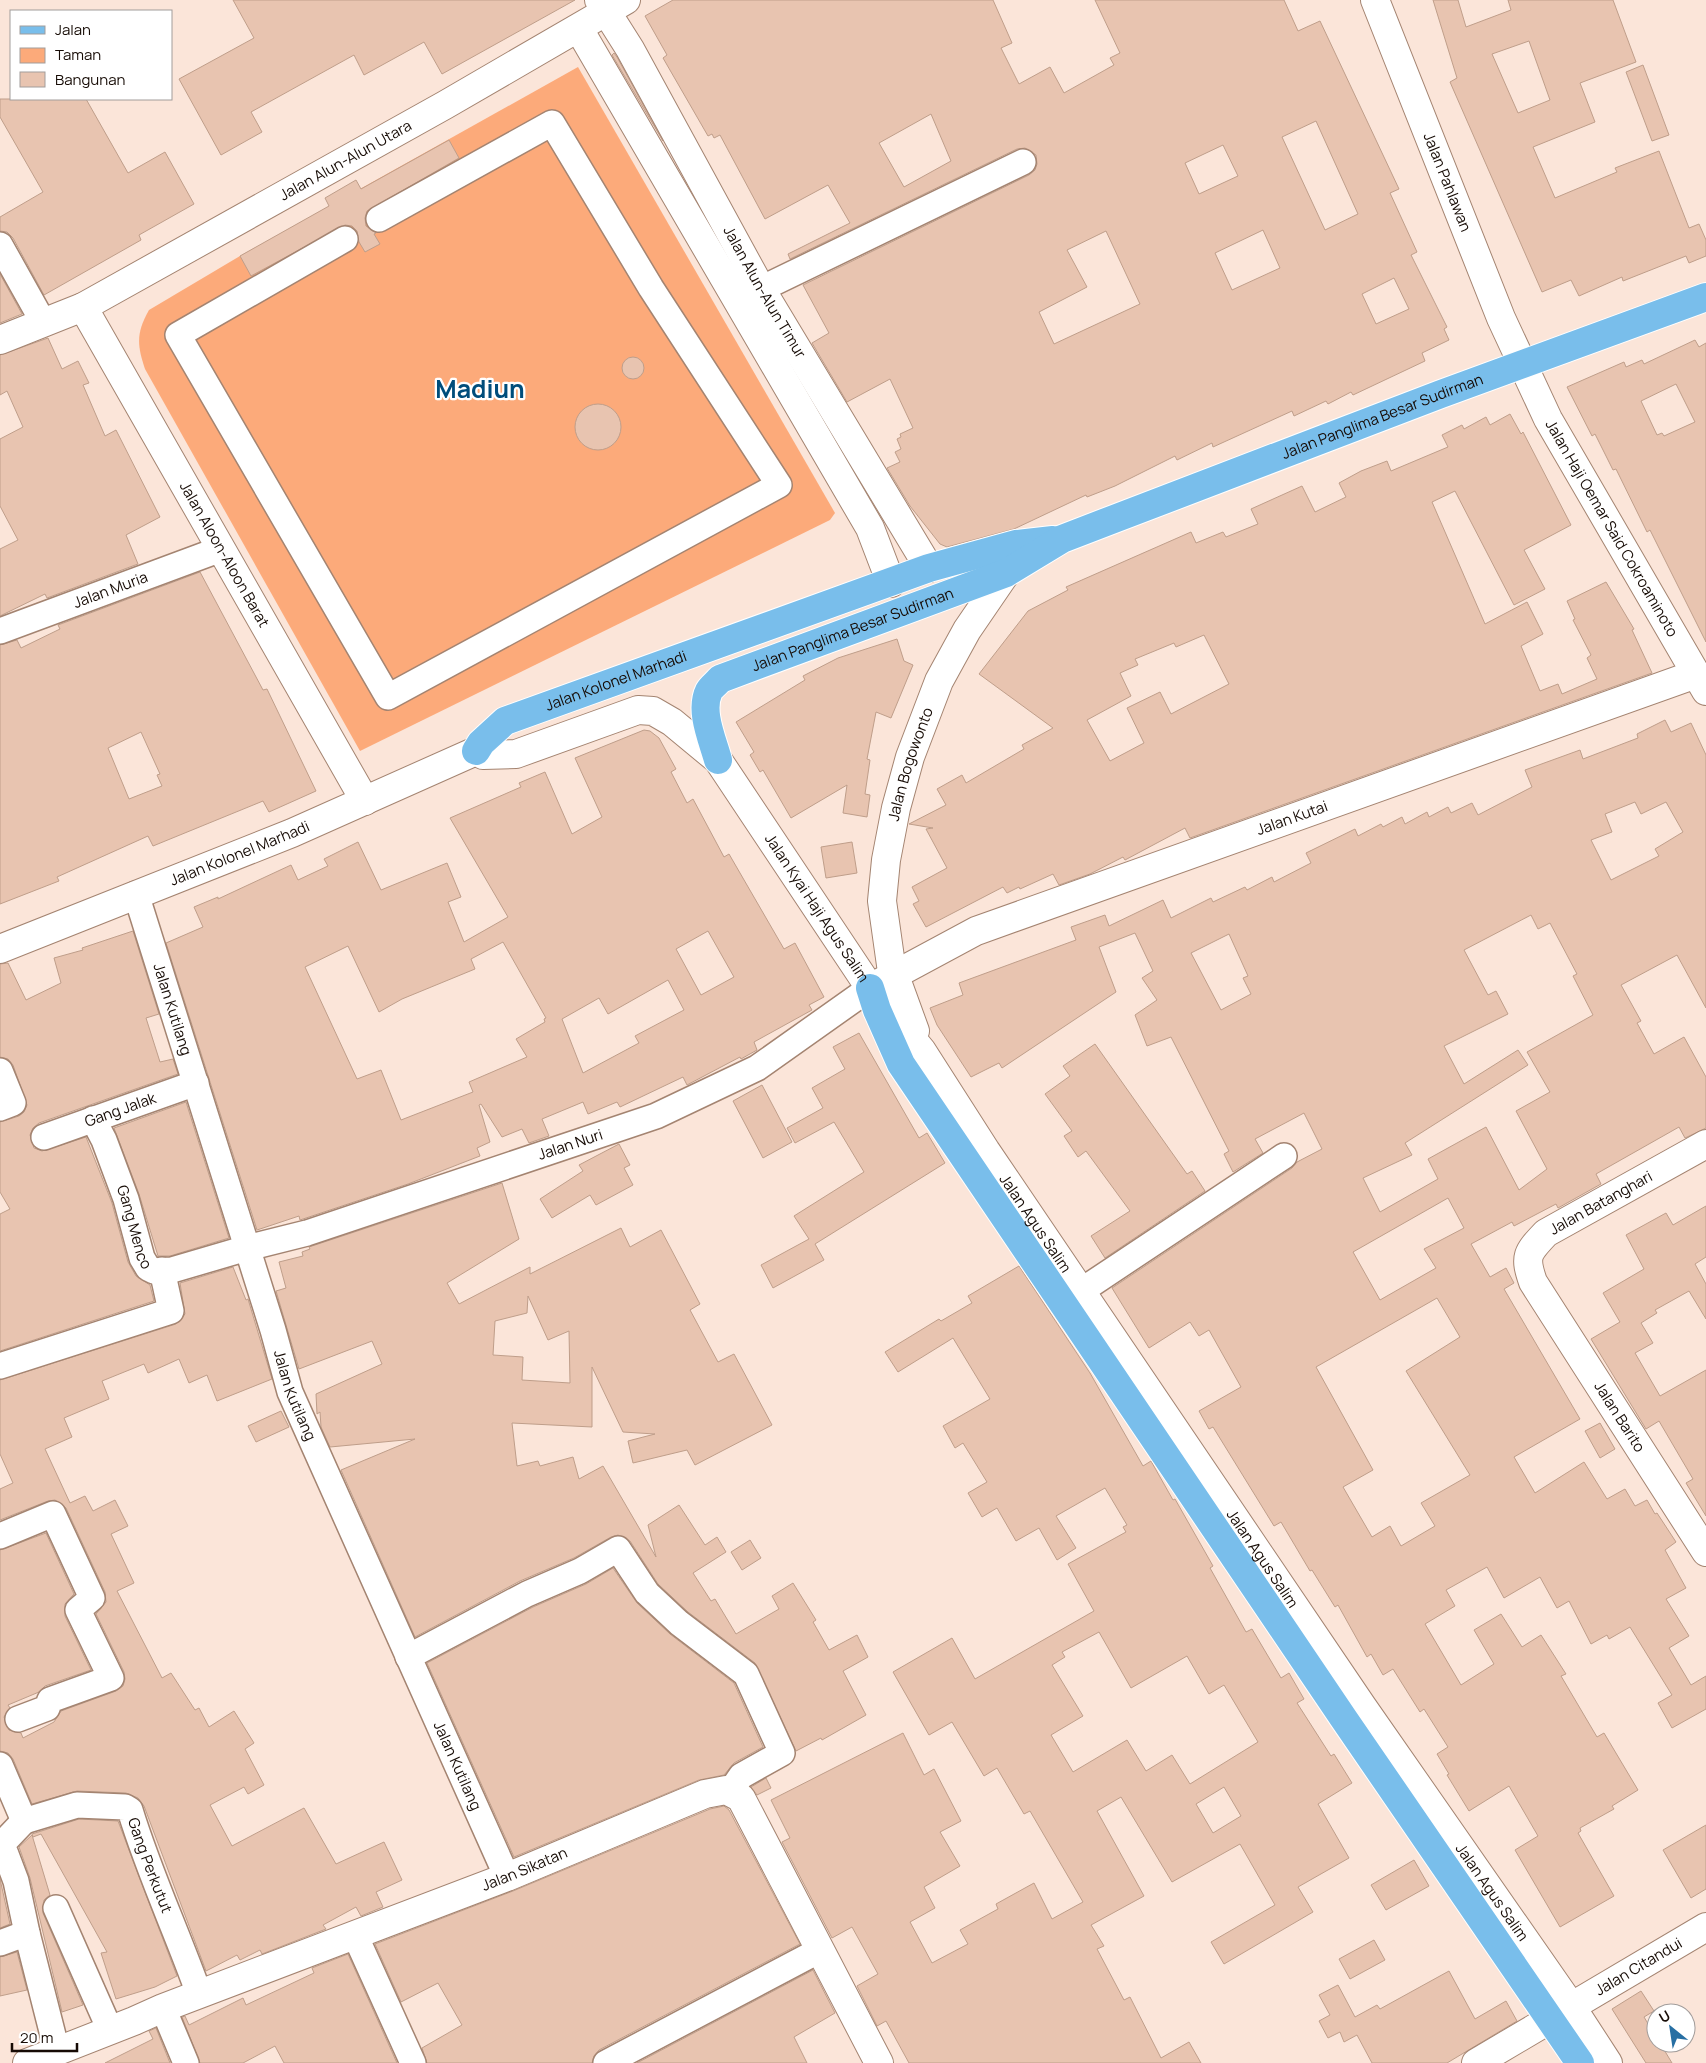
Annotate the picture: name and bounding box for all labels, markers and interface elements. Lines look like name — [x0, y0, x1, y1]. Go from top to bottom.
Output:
legend — [10, 10, 172, 100]
text: Jalan — [55, 19, 91, 40]
text: Taman — [55, 44, 101, 65]
text: Bangunan — [55, 69, 125, 90]
street label: Jalan Alun-Alun Utara — [276, 115, 415, 205]
street label: Jalan Pahlawan — [1419, 129, 1477, 235]
street label: Jalan Alun-Alun Timur — [719, 222, 812, 363]
street label: Jalan Panglima Besar Sudirman — [1279, 368, 1486, 464]
district label: Madiun — [435, 371, 525, 406]
street label: Jalan Haji Oemar Said Cokroaminoto — [1541, 416, 1683, 641]
street label: Jalan Aloon-Aloon Barat — [175, 478, 275, 631]
street label: Jalan Muria — [70, 566, 151, 613]
street label: Jalan Panglima Besar Sudirman — [749, 582, 956, 676]
street label: Jalan Kolonel Marhadi — [542, 645, 689, 716]
street label: Jalan Bogowonto — [883, 704, 938, 823]
street label: Jalan Kutai — [1253, 795, 1330, 840]
street label: Jalan Kolonel Marhadi — [167, 816, 313, 891]
street label: Jalan Kyai Haji Agus Salim — [760, 829, 874, 986]
street label: Jalan Kutilang — [148, 961, 197, 1058]
street label: Gang Jalak — [82, 1087, 159, 1132]
street label: Jalan Nuri — [535, 1124, 605, 1165]
street label: Jalan Batanghari — [1545, 1166, 1656, 1240]
street label: Jalan Agus Salim — [995, 1170, 1076, 1277]
street label: Gang Menco — [112, 1182, 157, 1273]
street label: Jalan Kutilang — [269, 1348, 321, 1444]
street label: Jalan Barito — [1589, 1377, 1650, 1456]
street label: Jalan Agus Salim — [1222, 1505, 1303, 1612]
street label: Jalan Kutilang — [429, 1718, 487, 1814]
street label: Gang Perkutut — [123, 1815, 178, 1916]
street label: Jalan Agus Salim — [1451, 1839, 1534, 1945]
street label: Jalan Sikatan — [479, 1842, 571, 1896]
street label: Jalan Citandui — [1591, 1932, 1686, 2000]
north arrow — [1646, 2003, 1696, 2053]
text: U — [1655, 2006, 1673, 2027]
scale bar — [12, 2020, 78, 2052]
text: 20 m — [20, 2027, 53, 2048]

